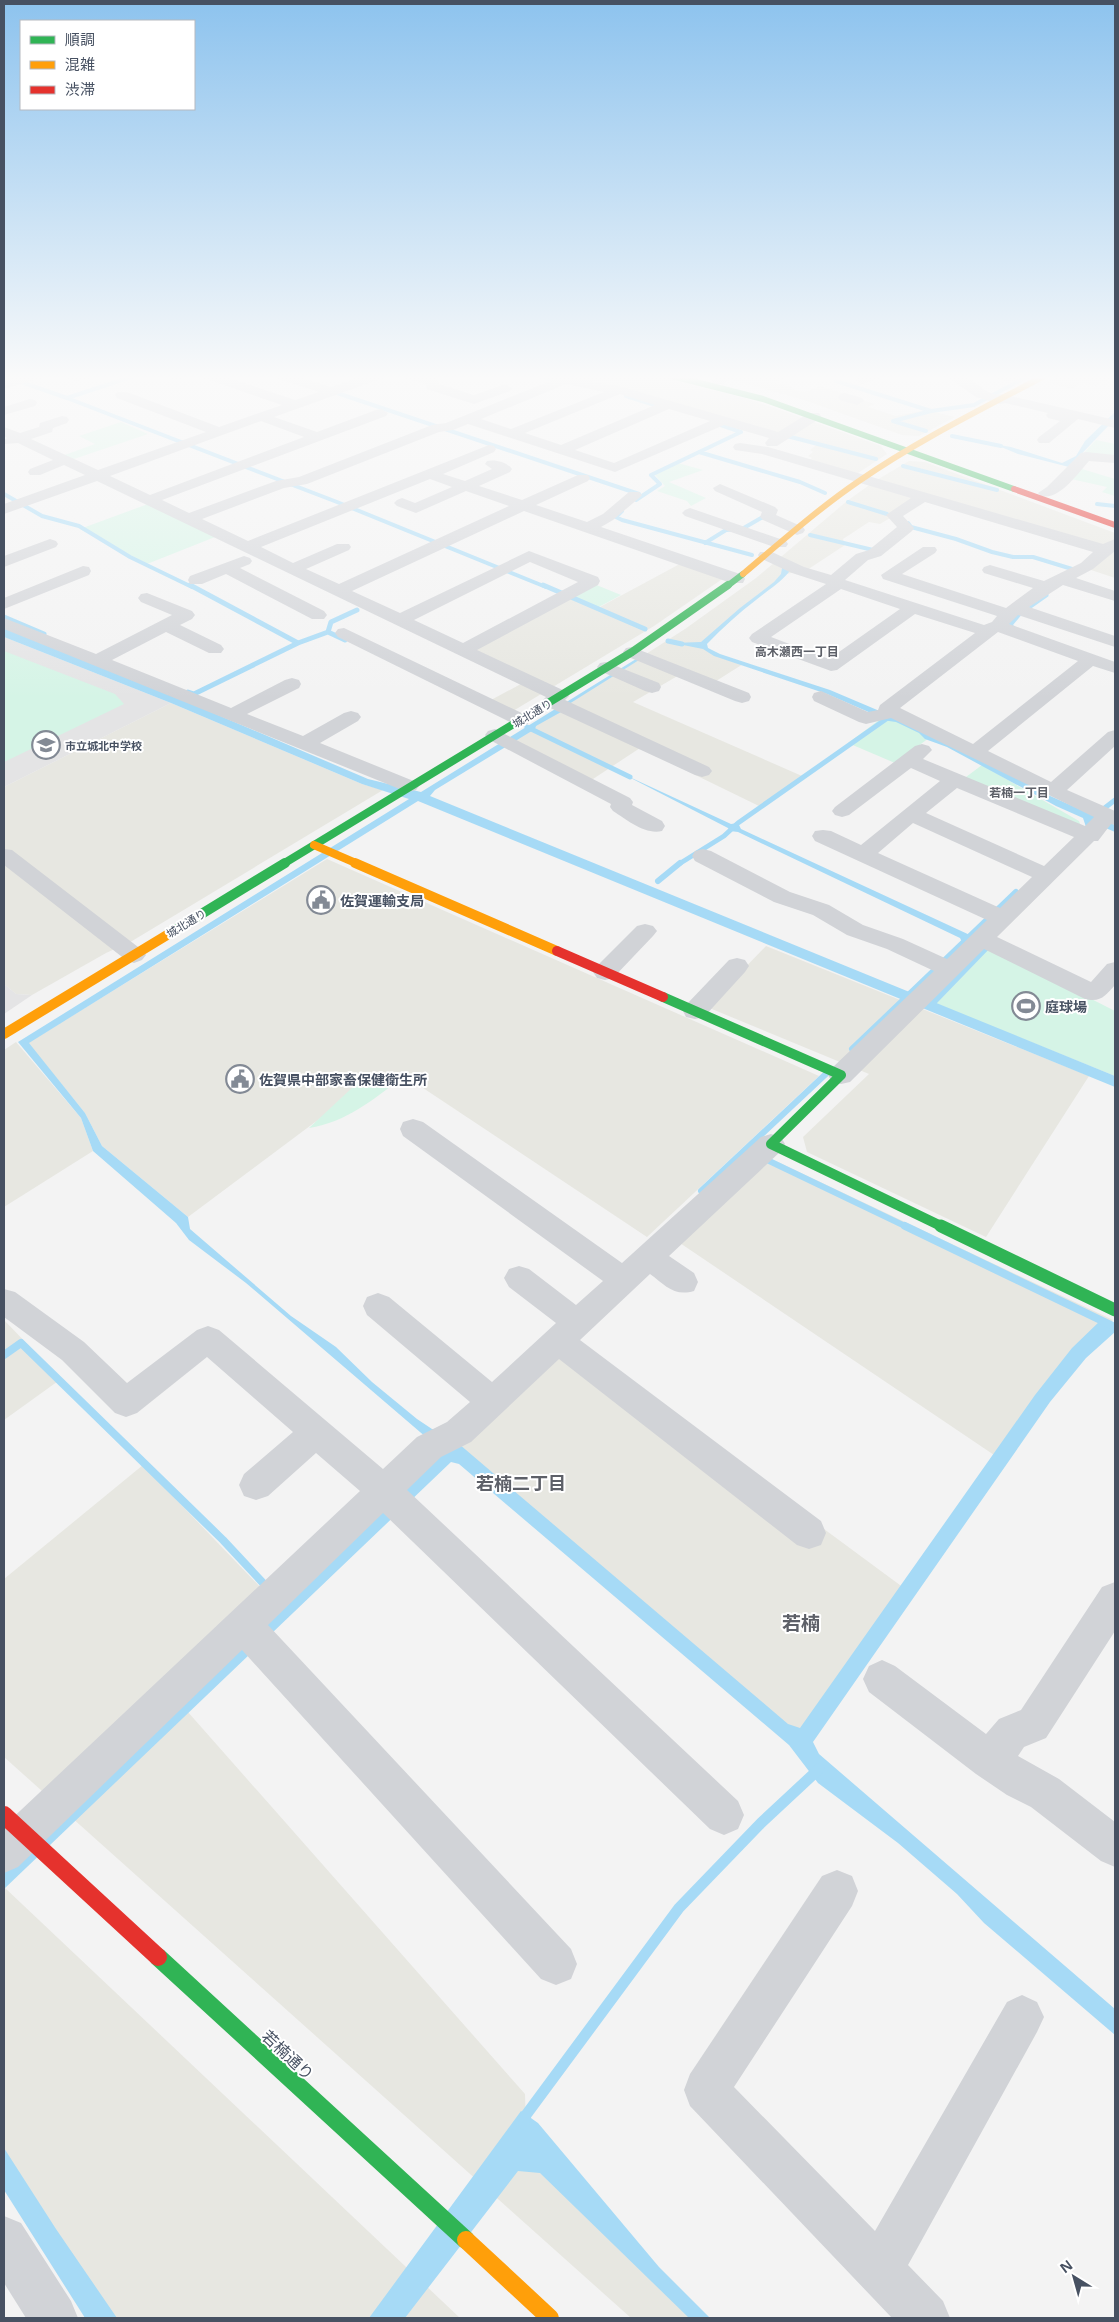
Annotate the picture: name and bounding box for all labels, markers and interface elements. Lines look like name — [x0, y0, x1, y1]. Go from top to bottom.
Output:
legend — [20, 20, 195, 110]
text: 順調 — [65, 29, 95, 49]
text: 混雑 — [65, 54, 95, 74]
text: 渋滞 — [65, 79, 95, 99]
district label: 高木瀬西一丁目 — [755, 643, 839, 660]
street label: 城北通り — [509, 695, 555, 731]
school or university icon: 市立城北中学校 — [31, 730, 61, 760]
place label: 市立城北中学校 — [65, 738, 142, 753]
district label: 若楠一丁目 — [989, 784, 1049, 801]
public building icon: 佐賀運輸支局 — [306, 885, 336, 915]
place label: 佐賀運輸支局 — [340, 891, 424, 910]
street label: 城北通り — [163, 905, 209, 941]
sports icon: 庭球場 — [1011, 991, 1041, 1021]
place label: 庭球場 — [1045, 997, 1087, 1016]
public building icon: 佐賀県中部家畜保健衛生所 — [225, 1064, 255, 1094]
place label: 佐賀県中部家畜保健衛生所 — [259, 1070, 427, 1089]
district label: 若楠二丁目 — [476, 1471, 566, 1495]
district label: 若楠 — [782, 1610, 820, 1636]
street label: 若楠通り — [257, 2025, 319, 2085]
north arrow — [1049, 2252, 1099, 2302]
text: N — [1056, 2255, 1076, 2277]

